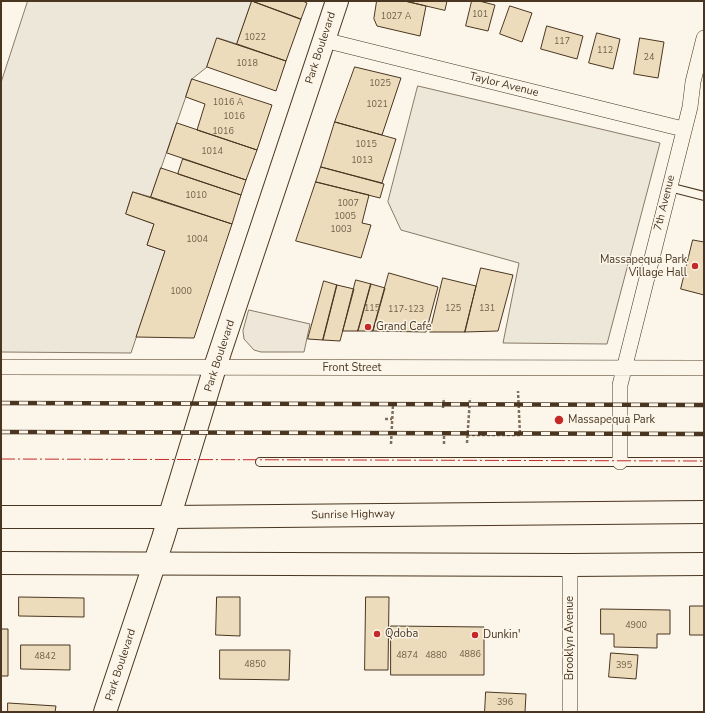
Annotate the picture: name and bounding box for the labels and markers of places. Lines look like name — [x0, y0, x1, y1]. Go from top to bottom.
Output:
place label: Massapequa Park Village Hall — [600, 253, 687, 279]
marker: Massapequa Park Village Hall — [690, 261, 700, 271]
place label: Grand Cafe — [376, 320, 432, 334]
marker: Grand Cafe — [363, 322, 373, 332]
place label: Massapequa Park — [568, 413, 655, 427]
marker: Massapequa Park — [553, 414, 565, 426]
place label: Qdoba — [385, 627, 418, 641]
place label: Dunkin' — [483, 628, 520, 642]
marker: Qdoba — [372, 629, 382, 639]
marker: Dunkin' — [470, 630, 480, 640]

